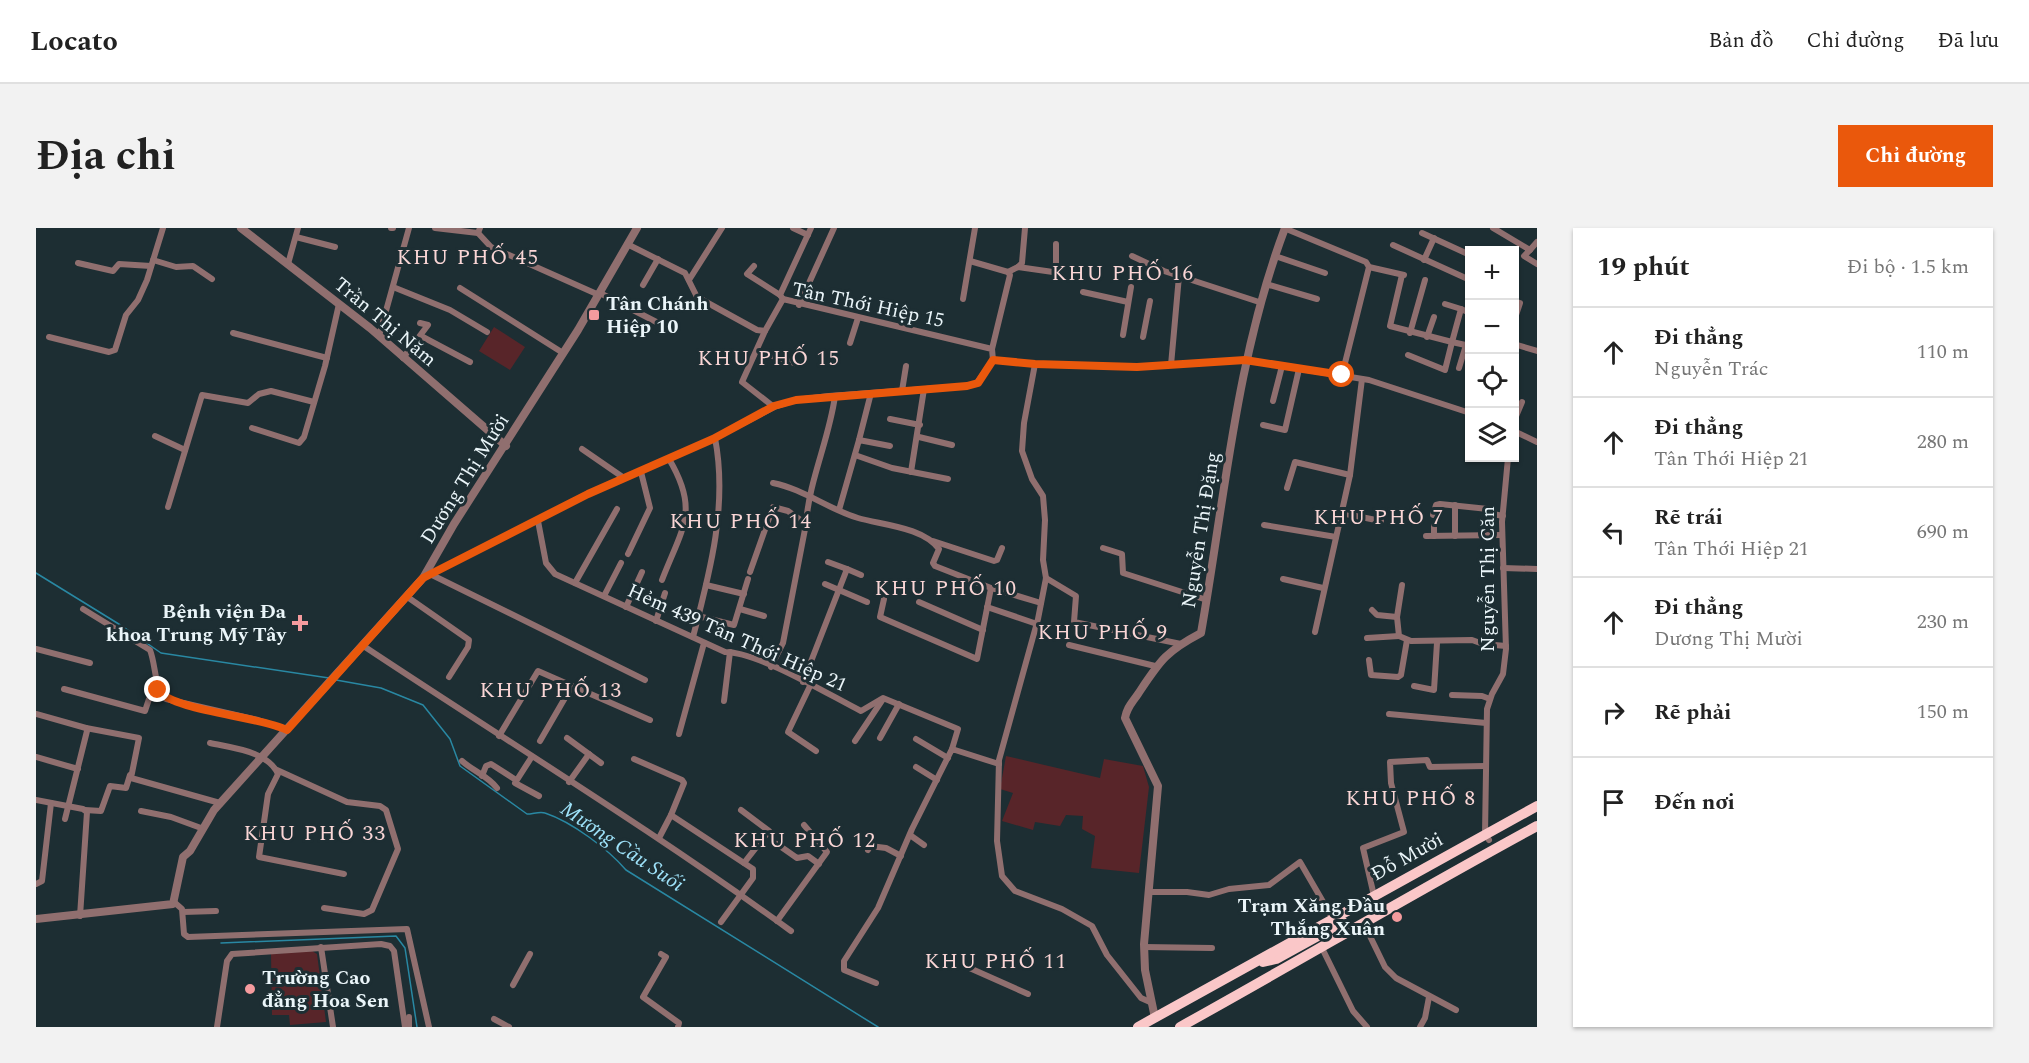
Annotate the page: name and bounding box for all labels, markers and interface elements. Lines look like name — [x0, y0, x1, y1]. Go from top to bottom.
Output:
text: Locato — [30, 20, 118, 63]
text: Bản đồ — [1709, 25, 1774, 57]
text: Chỉ đường — [1807, 25, 1904, 57]
text: Đã lưu — [1937, 25, 1999, 57]
text: Địa chỉ — [36, 125, 176, 188]
button: Chỉ đường — [1838, 125, 1993, 187]
district label: KHU PHỐ 45 — [397, 242, 539, 274]
map controls — [1465, 246, 1519, 462]
button: + — [1465, 246, 1519, 300]
text: 19 phút — [1597, 247, 1689, 287]
text: Đi bộ · 1.5 km — [1847, 252, 1969, 282]
district label: KHU PHỐ 16 — [1052, 258, 1194, 290]
street label: Trần Thị Năm — [327, 270, 443, 374]
street label: Tân Thới Hiệp 15 — [789, 274, 947, 336]
place label: Tân Chánh Hiệp 10 — [606, 289, 709, 342]
button: − — [1465, 300, 1519, 354]
marker: Tân Chánh Hiệp 10 — [587, 308, 601, 322]
text: Đi thẳng — [1654, 321, 1743, 354]
icon: ahead — [1597, 336, 1630, 369]
text: 110 m — [1917, 337, 1969, 367]
district label: KHU PHỐ 15 — [698, 343, 840, 375]
button: locate — [1465, 354, 1519, 408]
text: Nguyễn Trác — [1654, 354, 1768, 384]
route start — [1328, 361, 1354, 387]
street label: Dương Thị Mười — [413, 408, 517, 550]
button: layers — [1465, 408, 1519, 462]
text: Đi thẳng — [1654, 411, 1743, 444]
icon: ahead — [1597, 426, 1630, 459]
text: 280 m — [1917, 427, 1969, 457]
text: Tân Thới Hiệp 21 — [1654, 444, 1809, 474]
street label: Nguyễn Thị Đặng — [1174, 450, 1228, 610]
text: Rẽ trái — [1654, 501, 1723, 534]
district label: KHU PHỐ 7 — [1314, 502, 1444, 534]
district label: KHU PHỐ 14 — [670, 506, 812, 538]
street label: Nguyễn Thị Căn — [1473, 506, 1503, 652]
icon: left — [1597, 516, 1630, 549]
text: 690 m — [1917, 517, 1969, 547]
text: Tân Thới Hiệp 21 — [1654, 534, 1809, 564]
district label: KHU PHỐ 10 — [875, 573, 1017, 605]
street label: Hẻm 439 Tân Thới Hiệp 21 — [622, 576, 852, 700]
text: Đi thẳng — [1654, 591, 1743, 624]
place label: Bệnh viện Đa khoa Trung Mỹ Tây — [106, 597, 287, 650]
icon: ahead — [1597, 606, 1630, 639]
text: 230 m — [1917, 607, 1969, 637]
marker: Bệnh viện Đa khoa Trung Mỹ Tây — [291, 614, 309, 632]
district label: KHU PHỐ 9 — [1038, 617, 1168, 649]
text: Dương Thị Mười — [1654, 624, 1803, 654]
district label: KHU PHỐ 13 — [480, 675, 622, 707]
route end — [144, 676, 170, 702]
icon: right — [1597, 696, 1630, 729]
text: Rẽ phải — [1654, 696, 1731, 729]
text: 150 m — [1917, 697, 1969, 727]
district label: KHU PHỐ 8 — [1346, 783, 1476, 815]
icon: arrive — [1597, 786, 1630, 819]
text: Đến nơi — [1654, 786, 1735, 819]
water label: Mương Cầu Suối — [553, 793, 691, 901]
district label: KHU PHỐ 33 — [244, 818, 386, 850]
district label: KHU PHỐ 12 — [734, 825, 876, 857]
street label: Đỗ Mười — [1365, 825, 1449, 889]
place label: Trạm Xăng Đầu Thắng Xuân — [1238, 891, 1385, 944]
marker: Trạm Xăng Đầu Thắng Xuân — [1390, 910, 1404, 924]
district label: KHU PHỐ 11 — [925, 946, 1067, 978]
place label: Trường Cao đẳng Hoa Sen — [262, 963, 389, 1016]
marker: Trường Cao đẳng Hoa Sen — [243, 982, 257, 996]

